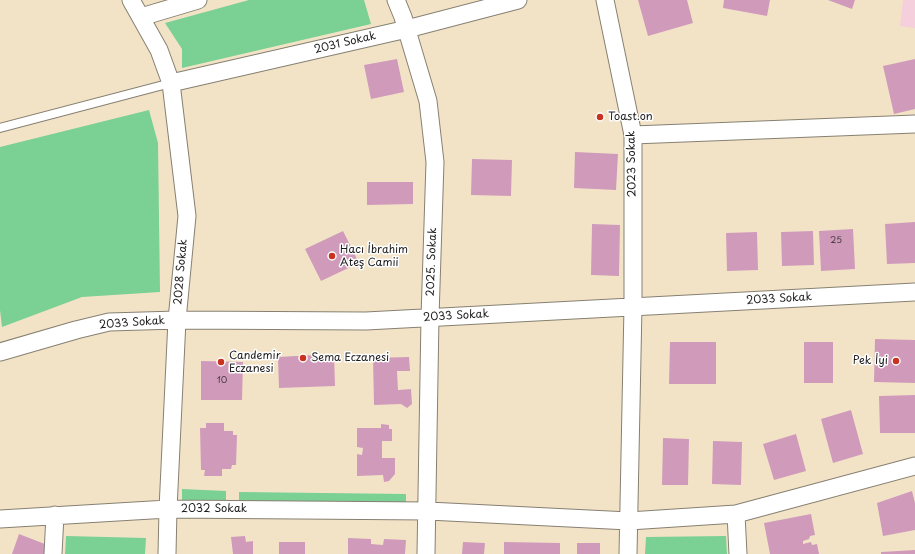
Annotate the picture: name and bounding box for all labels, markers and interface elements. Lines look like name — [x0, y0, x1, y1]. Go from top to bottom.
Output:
street label: 2031 Sokak — [313, 29, 377, 57]
place label: Toast.on — [608, 110, 653, 124]
marker: Toast.on — [595, 112, 605, 122]
street label: 2023 Sokak — [625, 130, 639, 198]
street label: 2025. Sokak — [424, 227, 440, 297]
house number: 25 — [830, 236, 842, 246]
street label: 2028 Sokak — [172, 239, 190, 305]
place label: Hacı İbrahim Ateş Camii — [340, 243, 408, 269]
marker: Hacı İbrahim Ateş Camii — [327, 251, 337, 261]
street label: 2033 Sokak — [746, 291, 812, 307]
street label: 2033 Sokak — [423, 308, 489, 324]
street label: 2033 Sokak — [99, 314, 165, 332]
place label: Candemir Eczanesi — [229, 349, 281, 375]
place label: Sema Eczanesi — [311, 351, 389, 365]
marker: Sema Eczanesi — [298, 353, 308, 363]
place label: Pek İyi — [853, 354, 888, 368]
marker: Pek İyi — [891, 356, 901, 366]
marker: Candemir Eczanesi — [216, 357, 226, 367]
house number: 10 — [217, 376, 227, 386]
street label: 2032 Sokak — [181, 502, 247, 516]

